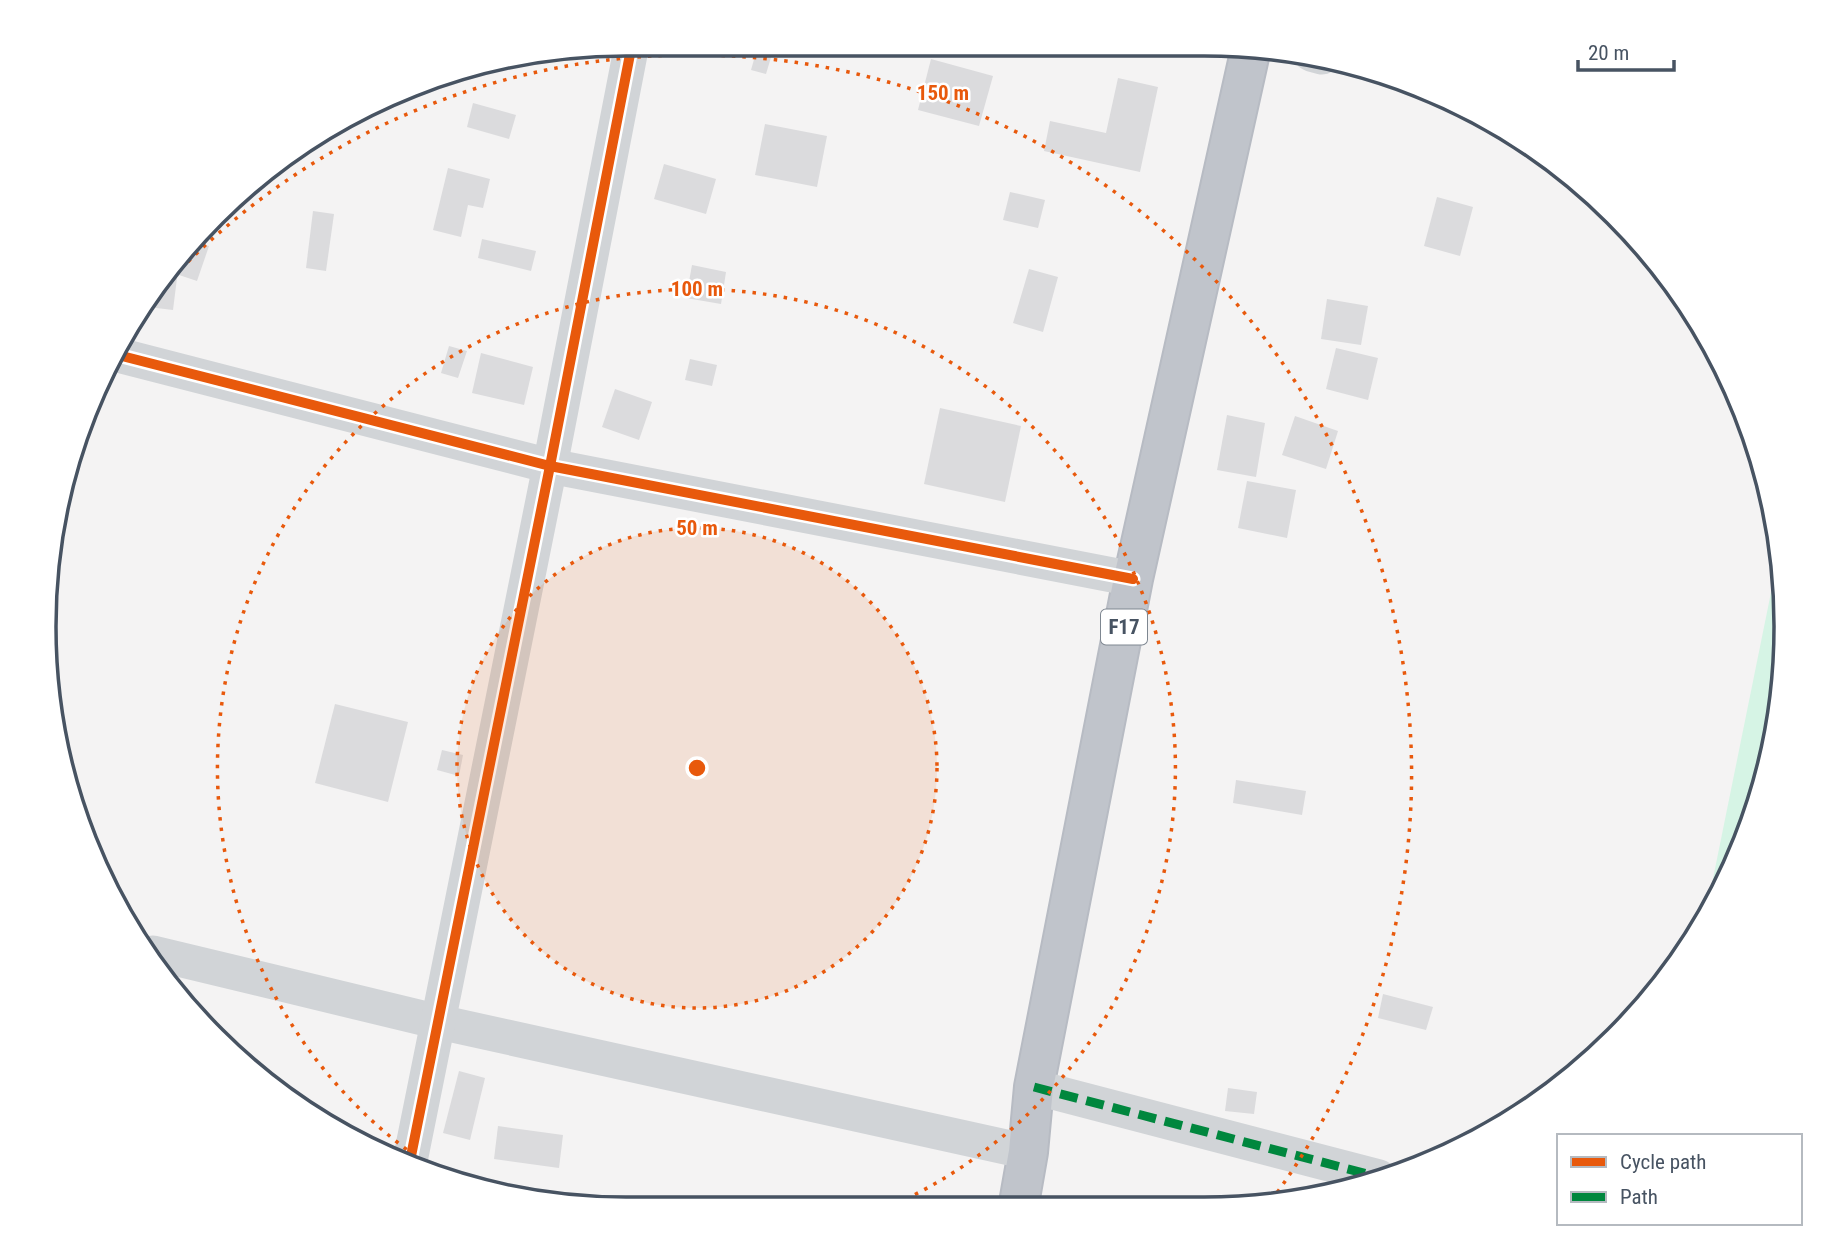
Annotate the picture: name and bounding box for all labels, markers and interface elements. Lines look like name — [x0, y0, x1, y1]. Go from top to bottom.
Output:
scale bar — [1578, 28, 1674, 72]
text: 20 m — [1588, 41, 1629, 65]
text: 150 m — [917, 81, 969, 105]
text: 100 m — [671, 277, 723, 301]
text: 50 m — [676, 516, 718, 540]
road number: F17 — [1101, 610, 1147, 644]
centre of rings — [685, 756, 709, 780]
legend — [1557, 1134, 1802, 1225]
text: Cycle path — [1620, 1150, 1706, 1174]
text: Path — [1620, 1185, 1658, 1209]

